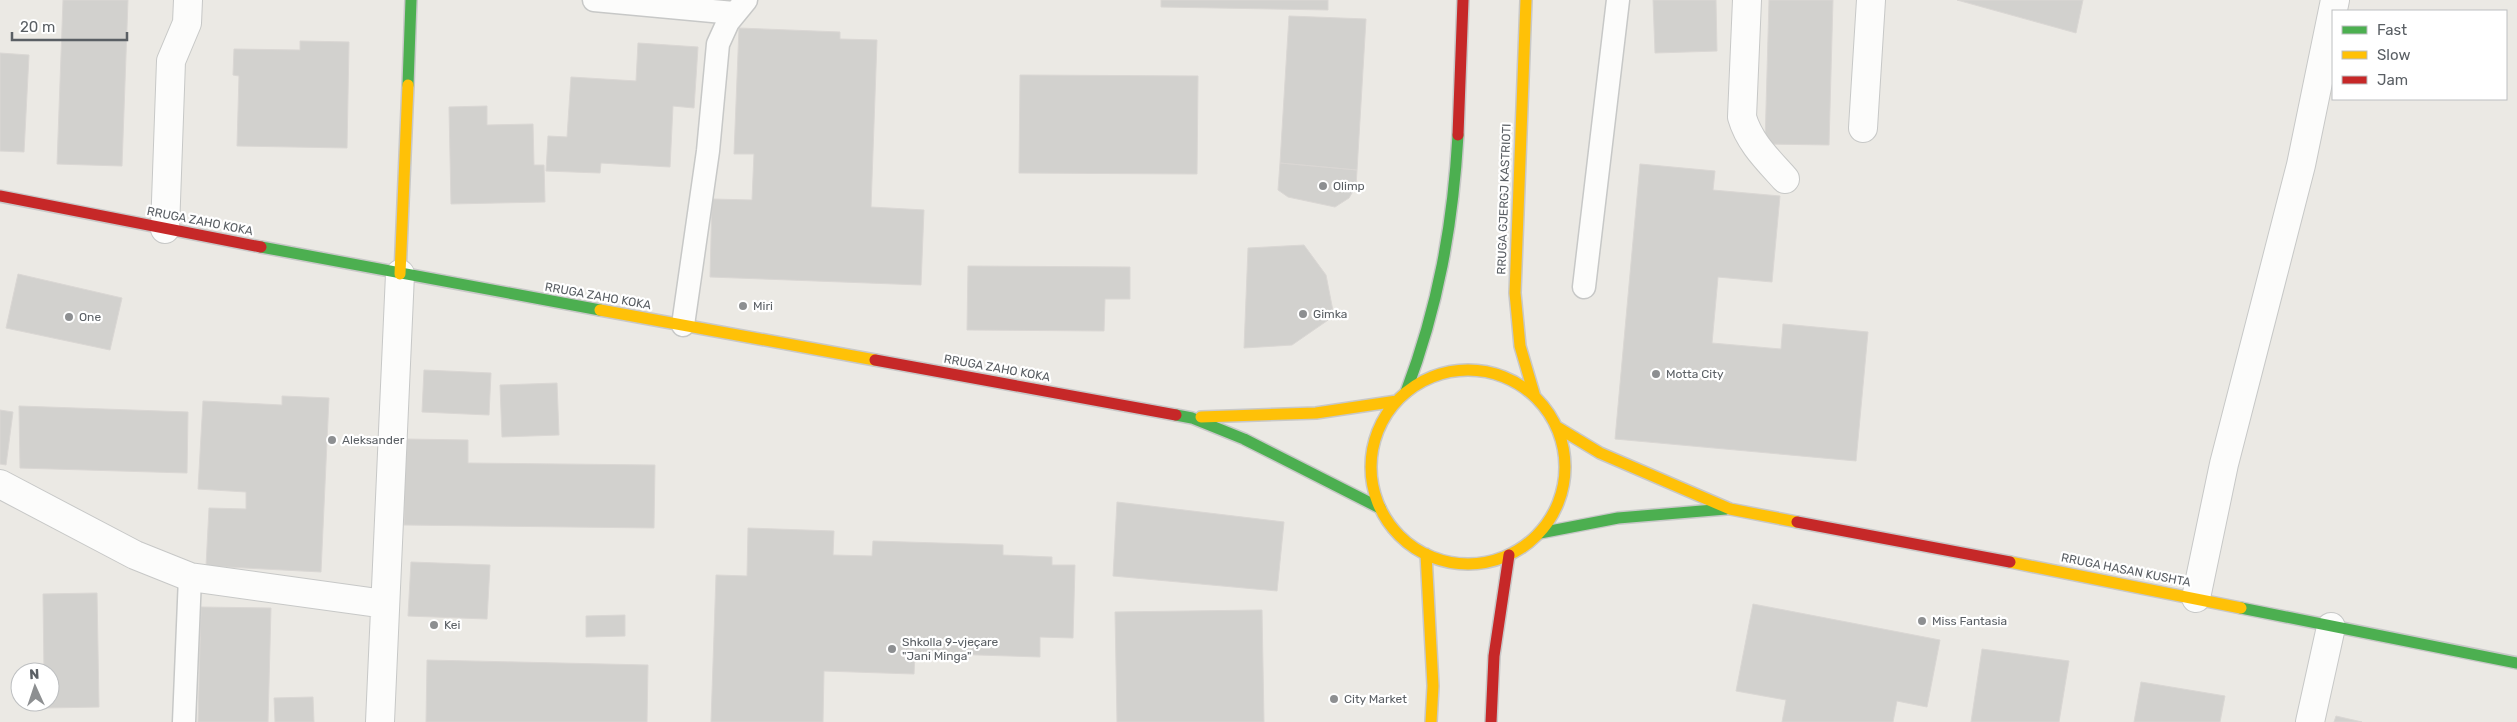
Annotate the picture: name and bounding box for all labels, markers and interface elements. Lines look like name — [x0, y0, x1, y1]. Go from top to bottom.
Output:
scale bar — [12, 10, 128, 42]
legend — [2332, 10, 2507, 100]
text: 20 m — [20, 18, 55, 36]
text: Fast — [2377, 21, 2407, 39]
text: Slow — [2377, 46, 2410, 64]
text: Jam — [2377, 71, 2408, 89]
street label: RRUGA GJERGJ KASTRIOTI — [1494, 123, 1514, 275]
place label: Olimp — [1333, 179, 1365, 193]
marker: Olimp — [1317, 180, 1329, 192]
street label: RRUGA ZAHO KOKA — [146, 204, 254, 238]
street label: RRUGA ZAHO KOKA — [544, 280, 652, 312]
place label: Miri — [753, 299, 773, 313]
marker: Miri — [737, 300, 749, 312]
place label: Gimka — [1313, 307, 1347, 321]
marker: Gimka — [1297, 308, 1309, 320]
place label: One — [79, 310, 101, 324]
marker: One — [63, 311, 75, 323]
street label: RRUGA ZAHO KOKA — [943, 352, 1051, 384]
place label: Motta City — [1666, 367, 1724, 381]
marker: Motta City — [1650, 368, 1662, 380]
place label: Aleksander — [342, 433, 405, 447]
marker: Aleksander — [326, 434, 338, 446]
street label: RRUGA HASAN KUSHTA — [2060, 551, 2192, 589]
place label: Miss Fantasia — [1932, 614, 2007, 628]
marker: Miss Fantasia — [1916, 615, 1928, 627]
place label: Kei — [444, 618, 461, 632]
marker: Kei — [428, 619, 440, 631]
place label: Shkolla 9-vjeçare "Jani Minga" — [902, 635, 999, 663]
marker: Shkolla 9-vjeçare "Jani Minga" — [886, 643, 898, 655]
north arrow — [10, 662, 60, 712]
text: N — [29, 666, 40, 683]
place label: City Market — [1344, 692, 1407, 706]
marker: City Market — [1328, 693, 1340, 705]

